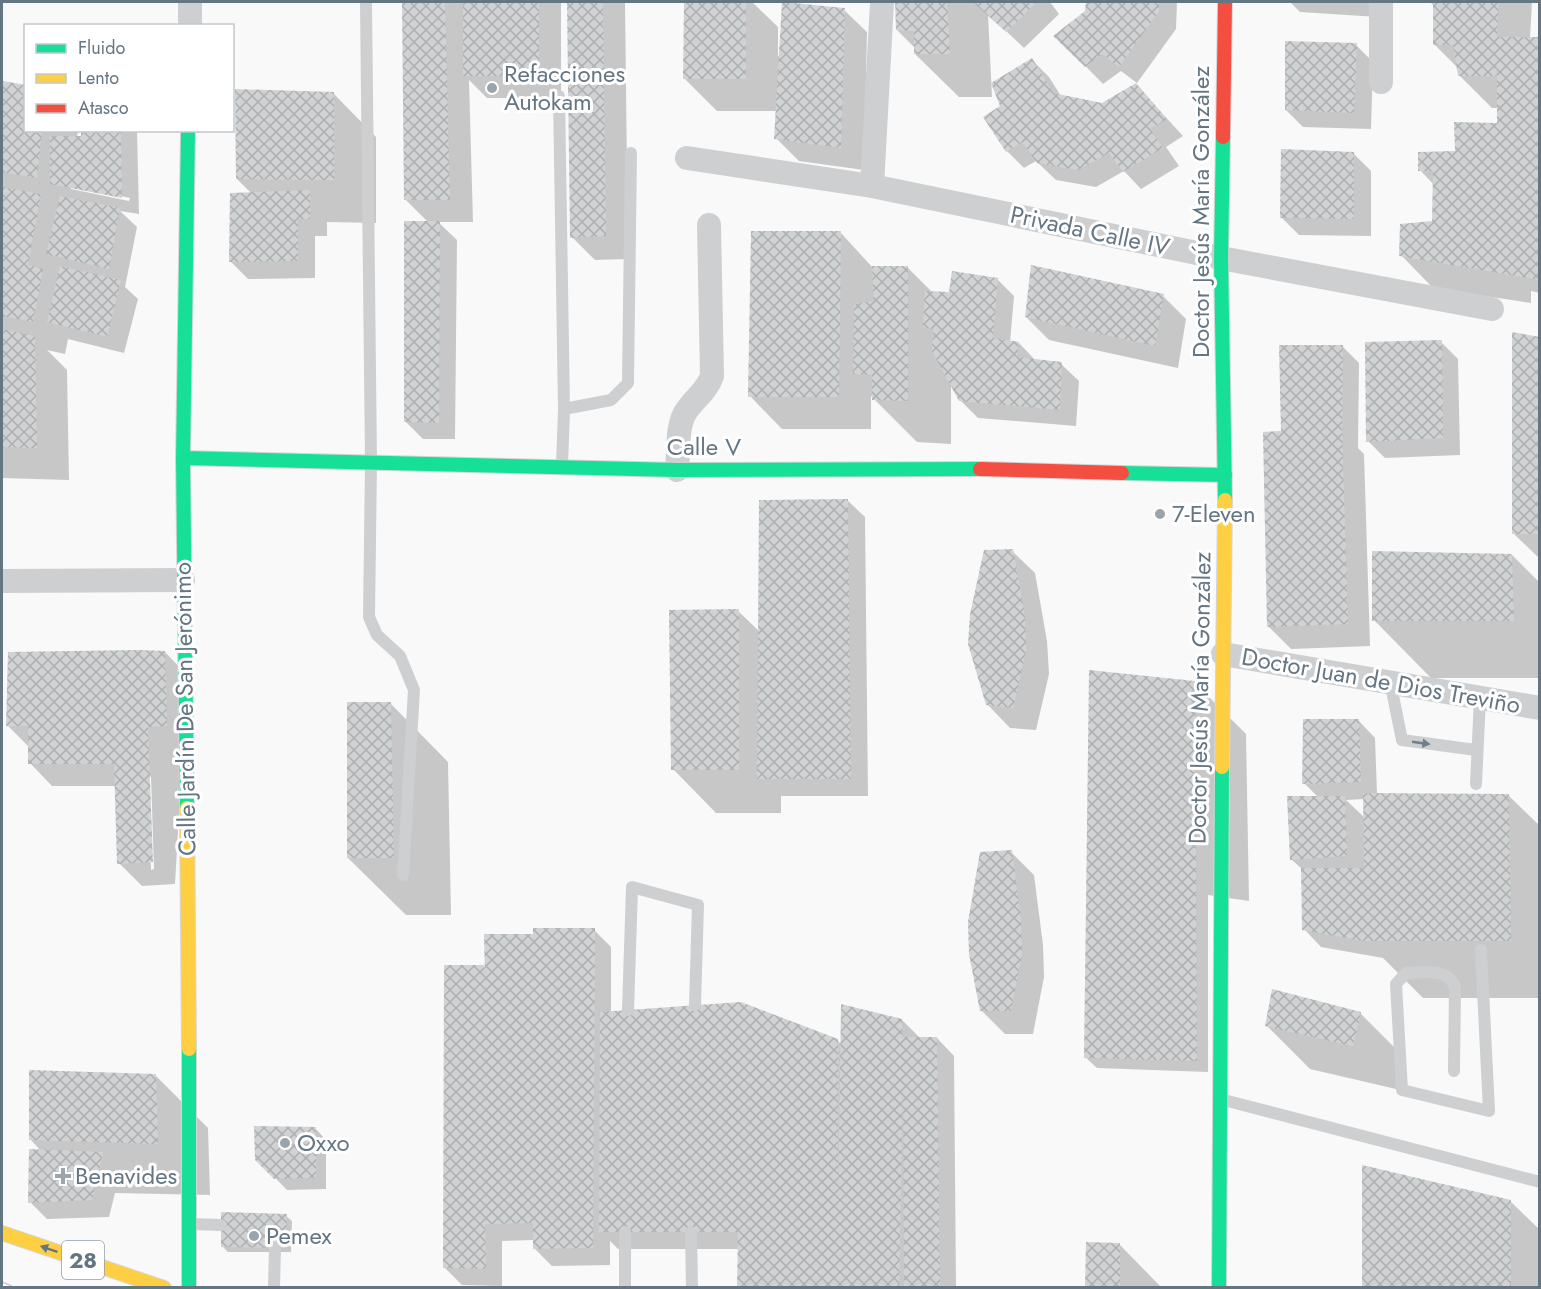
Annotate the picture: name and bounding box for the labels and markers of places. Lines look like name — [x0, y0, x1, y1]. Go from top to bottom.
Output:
place label: Refacciones Autokam — [504, 56, 625, 119]
marker: Refacciones Autokam — [485, 81, 499, 95]
place label: 7-Eleven — [1172, 496, 1256, 531]
marker: 7-Eleven — [1153, 507, 1167, 521]
place label: Oxxo — [297, 1125, 350, 1160]
marker: Oxxo — [278, 1136, 292, 1150]
place label: Benavides — [75, 1158, 177, 1193]
marker: Benavides — [56, 1169, 70, 1183]
place label: Pemex — [266, 1218, 333, 1253]
marker: Pemex — [247, 1229, 261, 1243]

